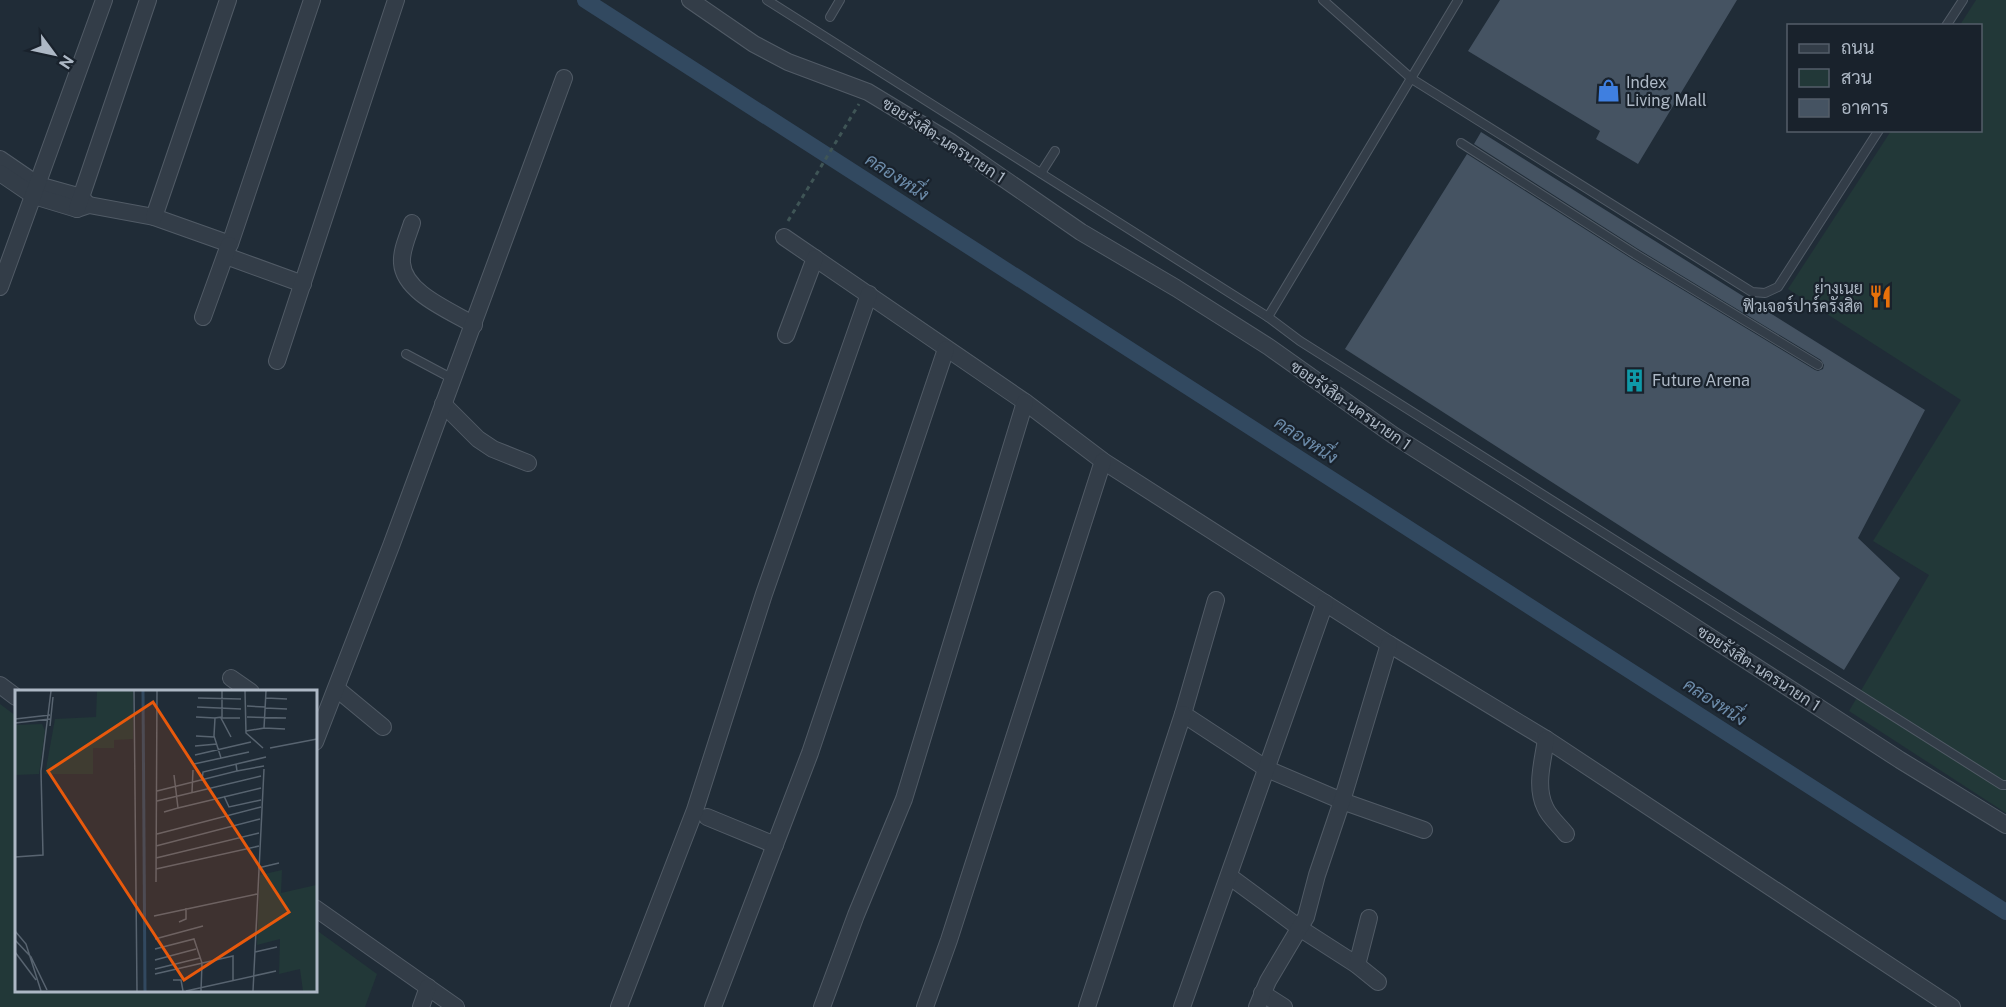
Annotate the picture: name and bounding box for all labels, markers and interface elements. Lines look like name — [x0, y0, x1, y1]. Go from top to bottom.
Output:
north arrow — [24, 24, 84, 84]
legend — [1787, 24, 1982, 132]
text: ถนน — [1841, 37, 1874, 58]
text: N — [55, 51, 78, 72]
text: สวน — [1841, 67, 1872, 88]
place label: Index Living Mall — [1626, 73, 1707, 110]
shop icon: Index Living Mall — [1595, 78, 1621, 104]
street label: ซอยรังสิต-นครนายก 1 — [879, 93, 1009, 187]
text: อาคาร — [1841, 97, 1889, 118]
water label: คลองหนึ่ง — [862, 144, 935, 205]
place label: ย่างเนย ฟิวเจอร์ปาร์ครังสิต — [1743, 278, 1863, 316]
restaurant icon: ย่างเนย ฟิวเจอร์ปาร์ครังสิต — [1868, 284, 1894, 310]
street label: ซอยรังสิต-นครนายก 1 — [1287, 356, 1415, 454]
building icon: Future Arena — [1621, 367, 1647, 393]
place label: Future Arena — [1652, 371, 1750, 390]
water label: คลองหนึ่ง — [1271, 407, 1344, 468]
street label: ซอยรังสิต-นครนายก 1 — [1694, 621, 1824, 715]
water label: คลองหนึ่ง — [1680, 669, 1753, 730]
inset map — [15, 690, 316, 992]

